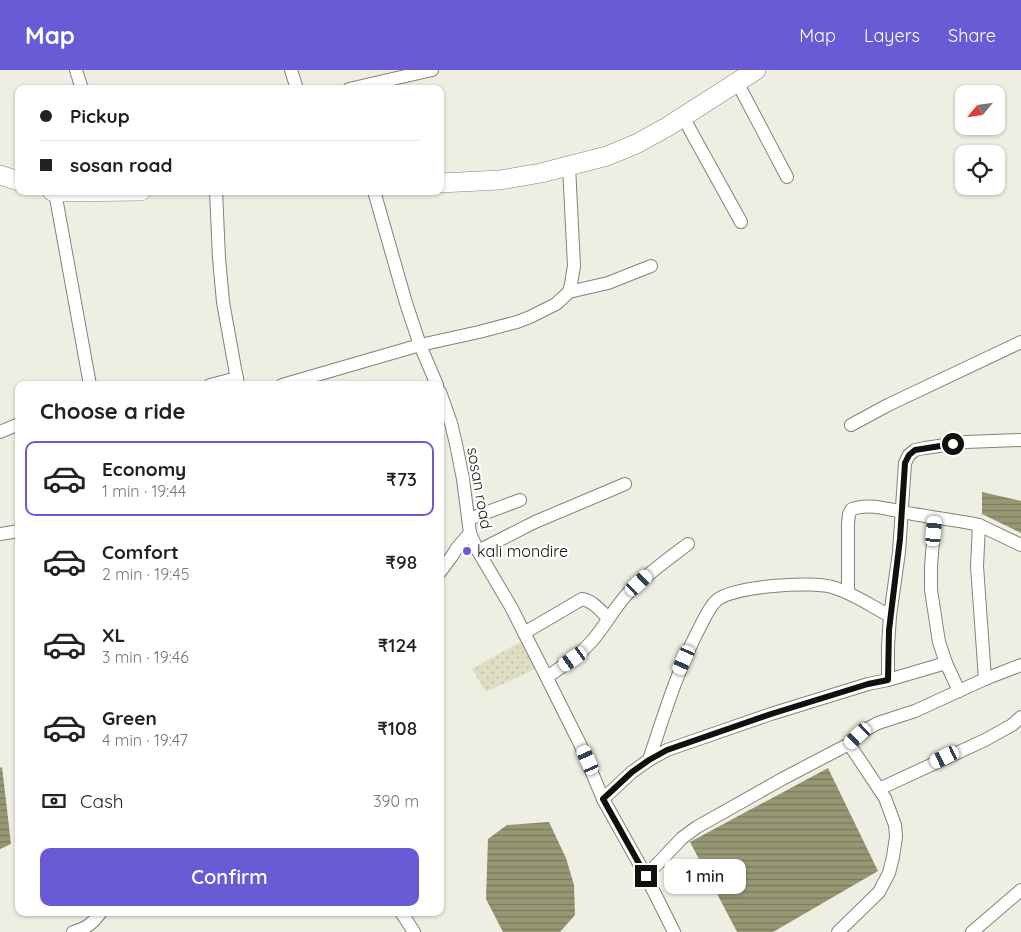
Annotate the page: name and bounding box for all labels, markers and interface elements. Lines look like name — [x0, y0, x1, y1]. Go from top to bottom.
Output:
text: Map — [25, 20, 75, 50]
text: Map — [799, 24, 836, 47]
text: Layers — [864, 24, 920, 47]
text: Share — [948, 24, 996, 47]
north arrow — [955, 85, 1005, 135]
map controls — [955, 85, 1005, 195]
text: Pickup — [70, 104, 130, 128]
button: locate — [955, 145, 1005, 195]
text: sosan road — [70, 153, 172, 177]
text: Choose a ride — [40, 397, 185, 425]
route start — [942, 433, 964, 455]
street label: sosan road — [463, 445, 497, 531]
icon: car — [42, 456, 87, 501]
text: Economy — [102, 457, 186, 481]
text: ₹73 — [386, 467, 417, 491]
text: 1 min · 19:44 — [102, 481, 186, 501]
car — [925, 515, 942, 547]
icon: car — [42, 539, 87, 584]
text: Comfort — [102, 540, 179, 564]
place label: kali mondire — [477, 541, 568, 561]
marker: kali mondire — [461, 545, 473, 557]
text: ₹98 — [385, 550, 417, 574]
text: 2 min · 19:45 — [102, 564, 189, 584]
car — [622, 567, 655, 599]
icon: car — [42, 622, 87, 667]
text: XL — [102, 623, 125, 647]
text: ₹124 — [378, 633, 417, 657]
car — [671, 643, 696, 677]
car — [556, 644, 589, 674]
text: 3 min · 19:46 — [102, 647, 189, 667]
icon: car — [42, 705, 87, 750]
text: Green — [102, 706, 157, 730]
text: ₹108 — [377, 716, 417, 740]
car — [841, 720, 874, 752]
text: 4 min · 19:47 — [102, 730, 188, 750]
car — [575, 743, 600, 777]
car — [928, 744, 961, 770]
icon: cash — [40, 787, 68, 815]
text: Cash — [80, 789, 124, 813]
text: 390 m — [373, 791, 419, 811]
button: Confirm — [40, 848, 419, 906]
callout: 1 min — [664, 858, 746, 894]
route end — [635, 865, 657, 887]
text: 1 min — [686, 866, 724, 886]

